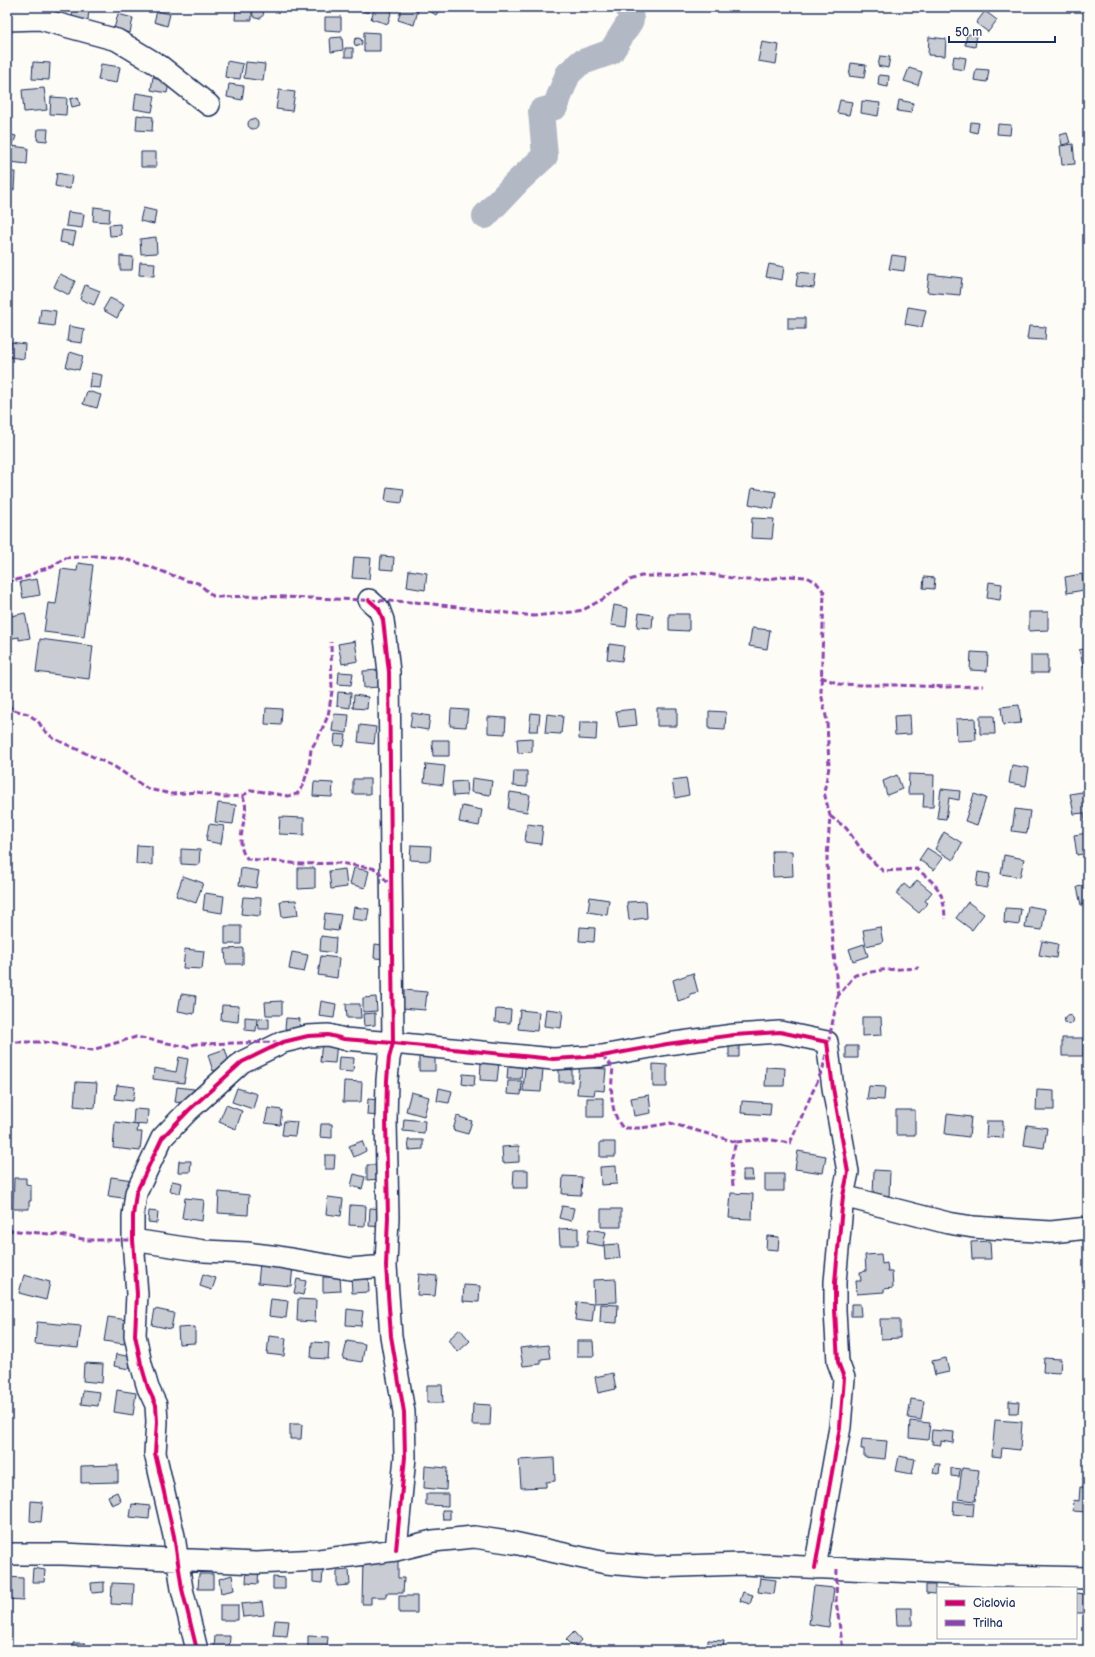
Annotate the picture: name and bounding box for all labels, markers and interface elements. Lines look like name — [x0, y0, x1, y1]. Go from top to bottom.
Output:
scale bar — [949, 18, 1055, 44]
text: 50 m — [955, 25, 982, 40]
legend — [937, 1587, 1077, 1639]
text: Ciclovia — [973, 1596, 1016, 1611]
text: Trilha — [973, 1616, 1003, 1631]

